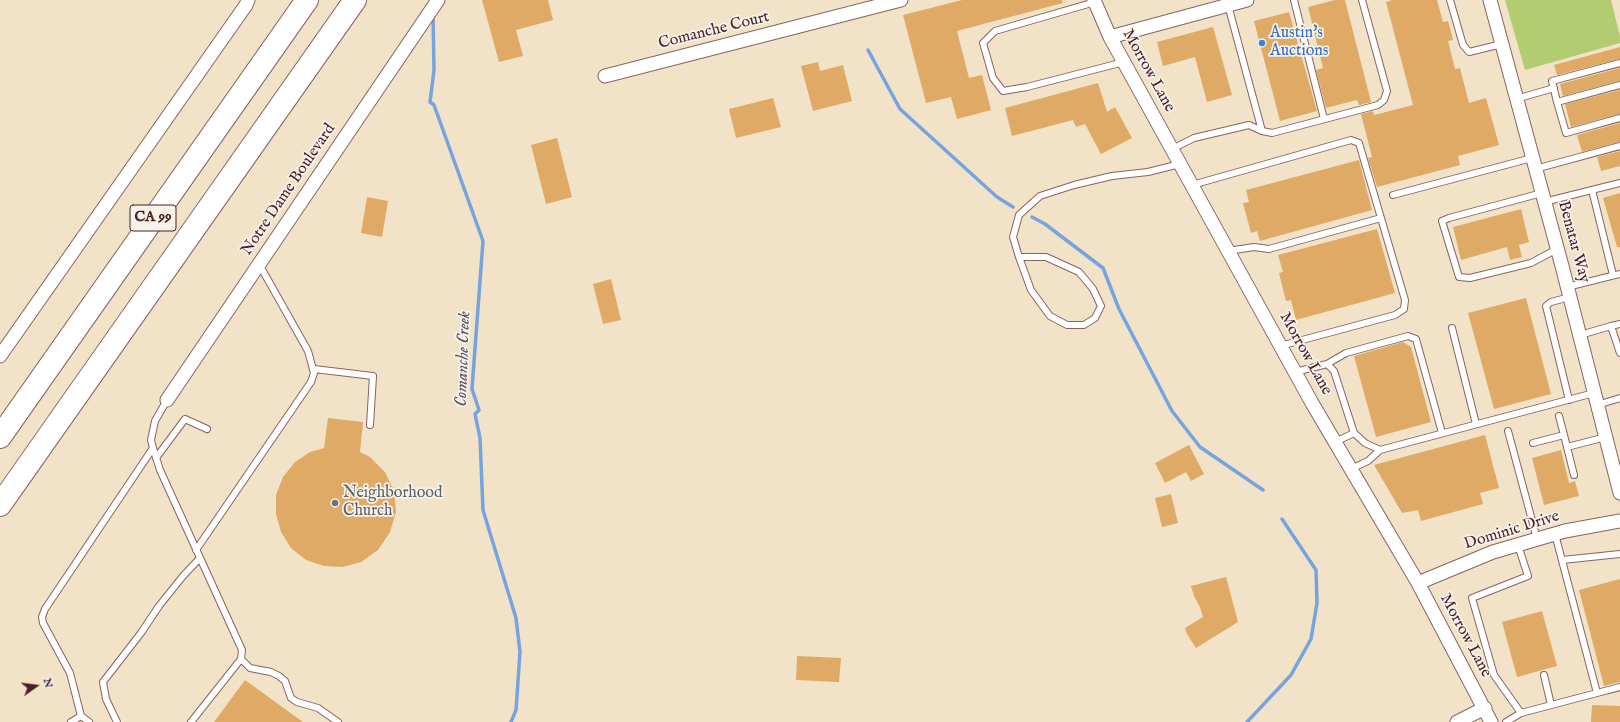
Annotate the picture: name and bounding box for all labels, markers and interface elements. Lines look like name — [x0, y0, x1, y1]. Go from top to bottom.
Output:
street label: Comanche Court — [657, 8, 771, 54]
place label: Austin's Auctions — [1270, 24, 1328, 62]
street label: Morrow Lane — [1117, 26, 1179, 116]
marker: Austin's Auctions — [1257, 38, 1267, 48]
street label: Notre Dame Boulevard — [238, 121, 340, 259]
street label: Benatar Way — [1553, 199, 1593, 285]
road number: CA 99 — [130, 205, 176, 231]
street label: Morrow Lane — [1274, 309, 1336, 399]
water label: Comanche Creek — [452, 311, 476, 407]
place label: Neighborhood Church — [343, 484, 442, 522]
marker: Neighborhood Church — [330, 498, 340, 508]
street label: Dominic Drive — [1462, 507, 1562, 555]
street label: Morrow Lane — [1435, 591, 1495, 681]
north arrow — [16, 666, 56, 706]
text: N — [40, 677, 56, 689]

